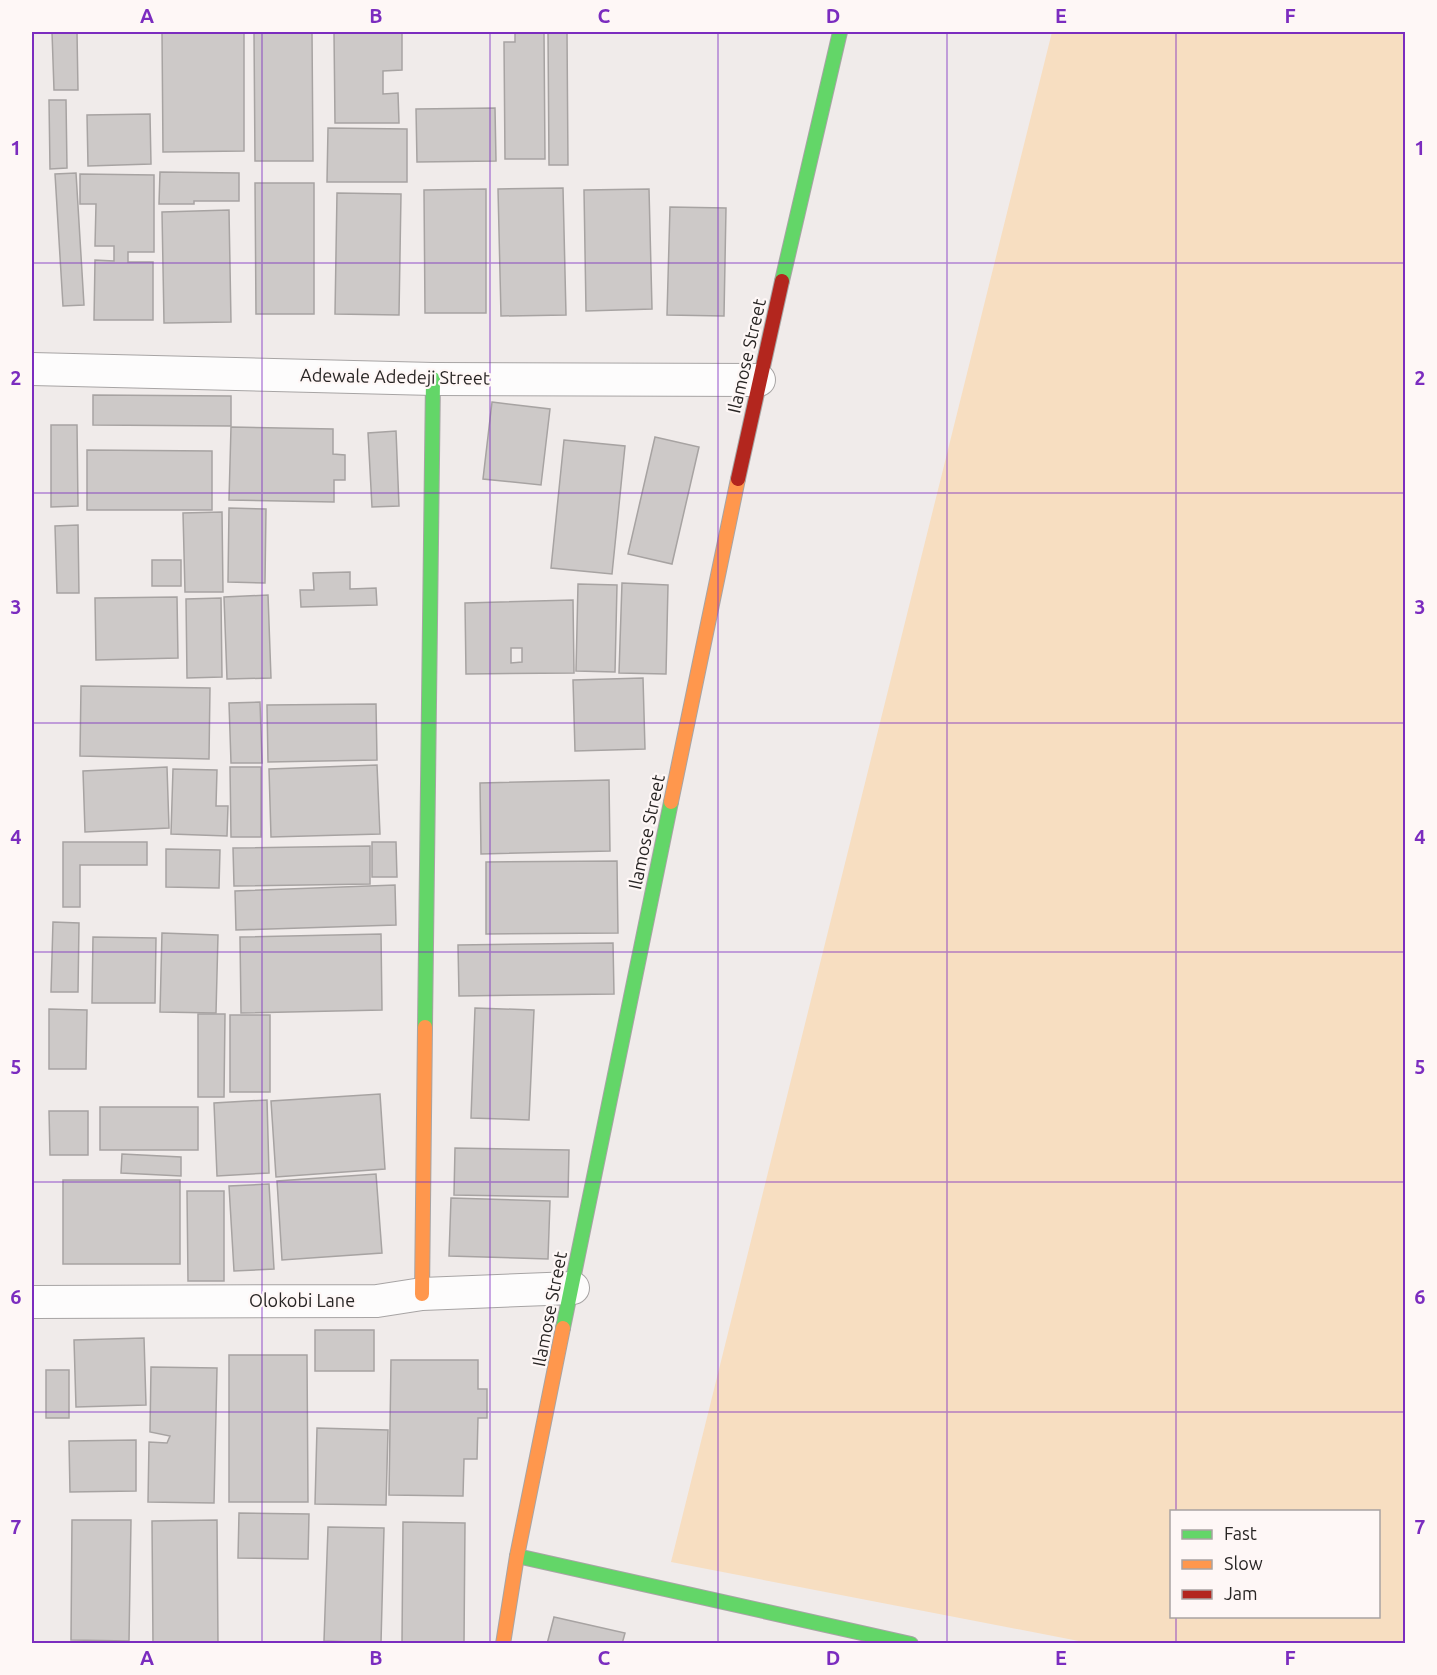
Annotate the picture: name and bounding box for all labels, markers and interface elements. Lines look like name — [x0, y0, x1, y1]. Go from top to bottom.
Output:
text: A — [140, 4, 154, 27]
text: B — [369, 4, 383, 27]
text: C — [598, 4, 611, 27]
text: D — [826, 4, 840, 27]
text: E — [1055, 4, 1067, 27]
text: F — [1284, 4, 1296, 27]
text: 1 — [10, 136, 22, 159]
text: 1 — [1414, 136, 1426, 159]
street label: Ilamose Street — [723, 297, 769, 415]
street label: Adewale Adedeji Street — [300, 364, 490, 388]
text: 2 — [10, 366, 22, 389]
text: 2 — [1414, 366, 1426, 389]
text: 3 — [10, 595, 22, 618]
text: 3 — [1414, 595, 1426, 618]
street label: Ilamose Street — [624, 773, 668, 891]
text: 4 — [10, 825, 22, 848]
text: 4 — [1414, 825, 1426, 848]
text: 5 — [10, 1055, 22, 1078]
text: 5 — [1414, 1055, 1426, 1078]
street label: Ilamose Street — [528, 1250, 570, 1368]
text: 6 — [10, 1285, 22, 1308]
text: 6 — [1414, 1285, 1426, 1308]
street label: Olokobi Lane — [249, 1290, 355, 1310]
legend — [1170, 1510, 1380, 1618]
text: 7 — [10, 1515, 22, 1538]
text: 7 — [1414, 1515, 1426, 1538]
text: Fast — [1224, 1523, 1257, 1543]
text: Slow — [1224, 1553, 1263, 1573]
text: Jam — [1224, 1583, 1258, 1603]
text: A — [140, 1646, 154, 1669]
text: B — [369, 1646, 383, 1669]
text: C — [598, 1646, 611, 1669]
text: D — [826, 1646, 840, 1669]
text: E — [1055, 1646, 1067, 1669]
text: F — [1284, 1646, 1296, 1669]

